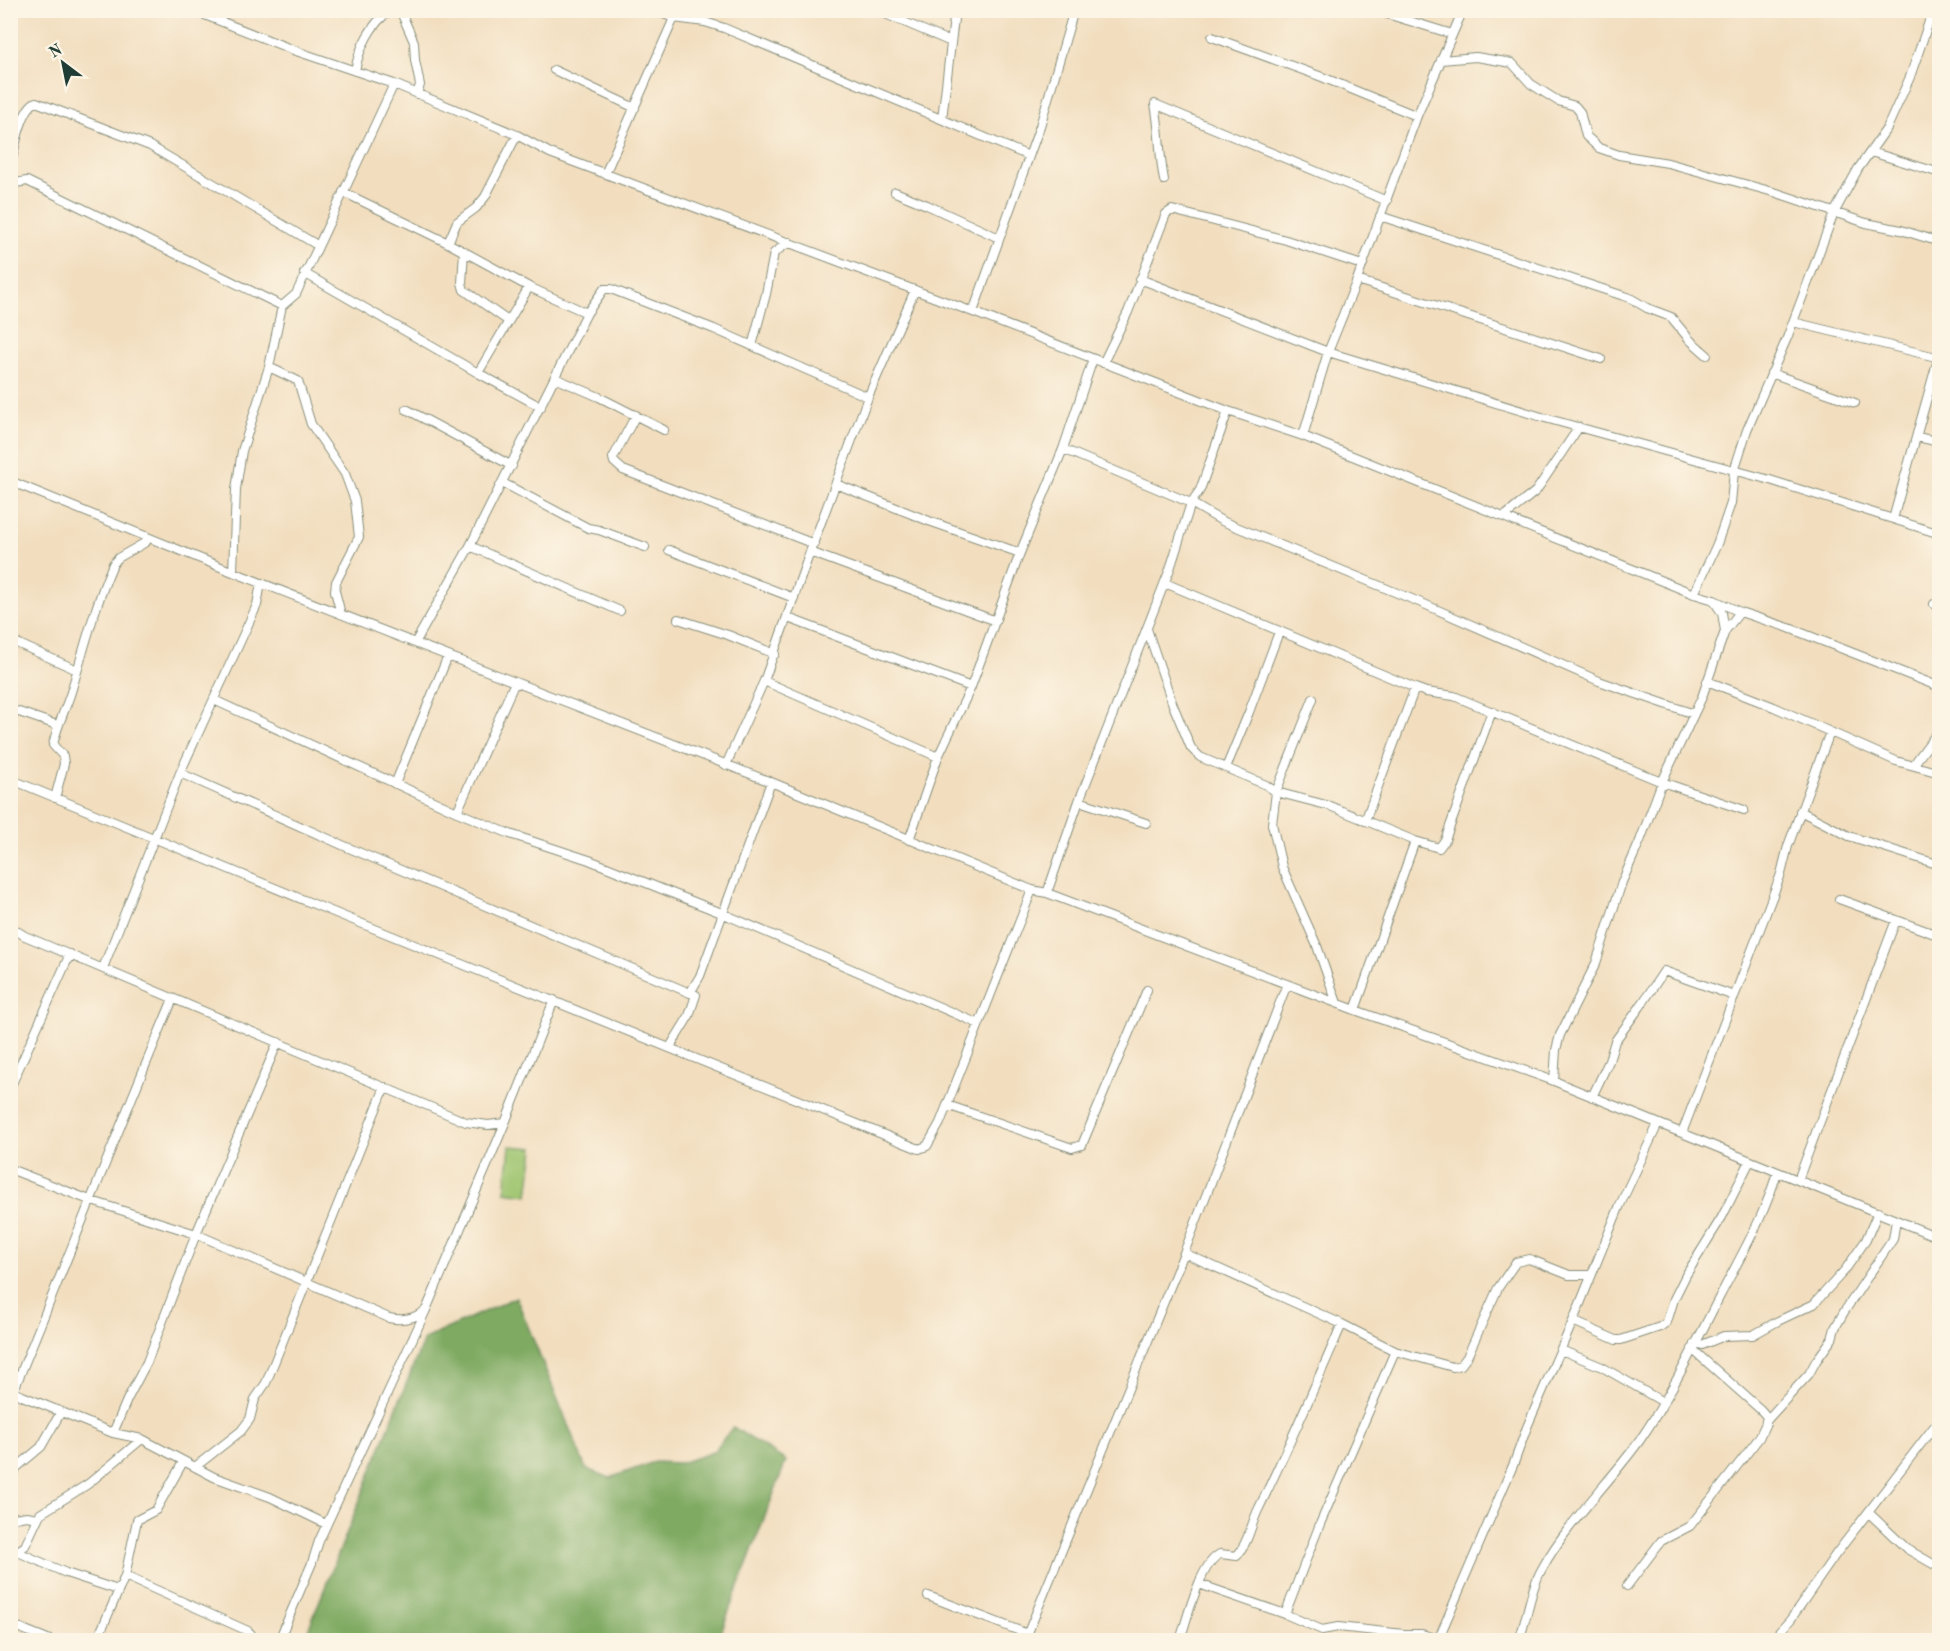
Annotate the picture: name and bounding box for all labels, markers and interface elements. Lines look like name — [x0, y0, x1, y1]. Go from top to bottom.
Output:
north arrow — [33, 33, 93, 93]
text: N — [47, 42, 66, 62]

